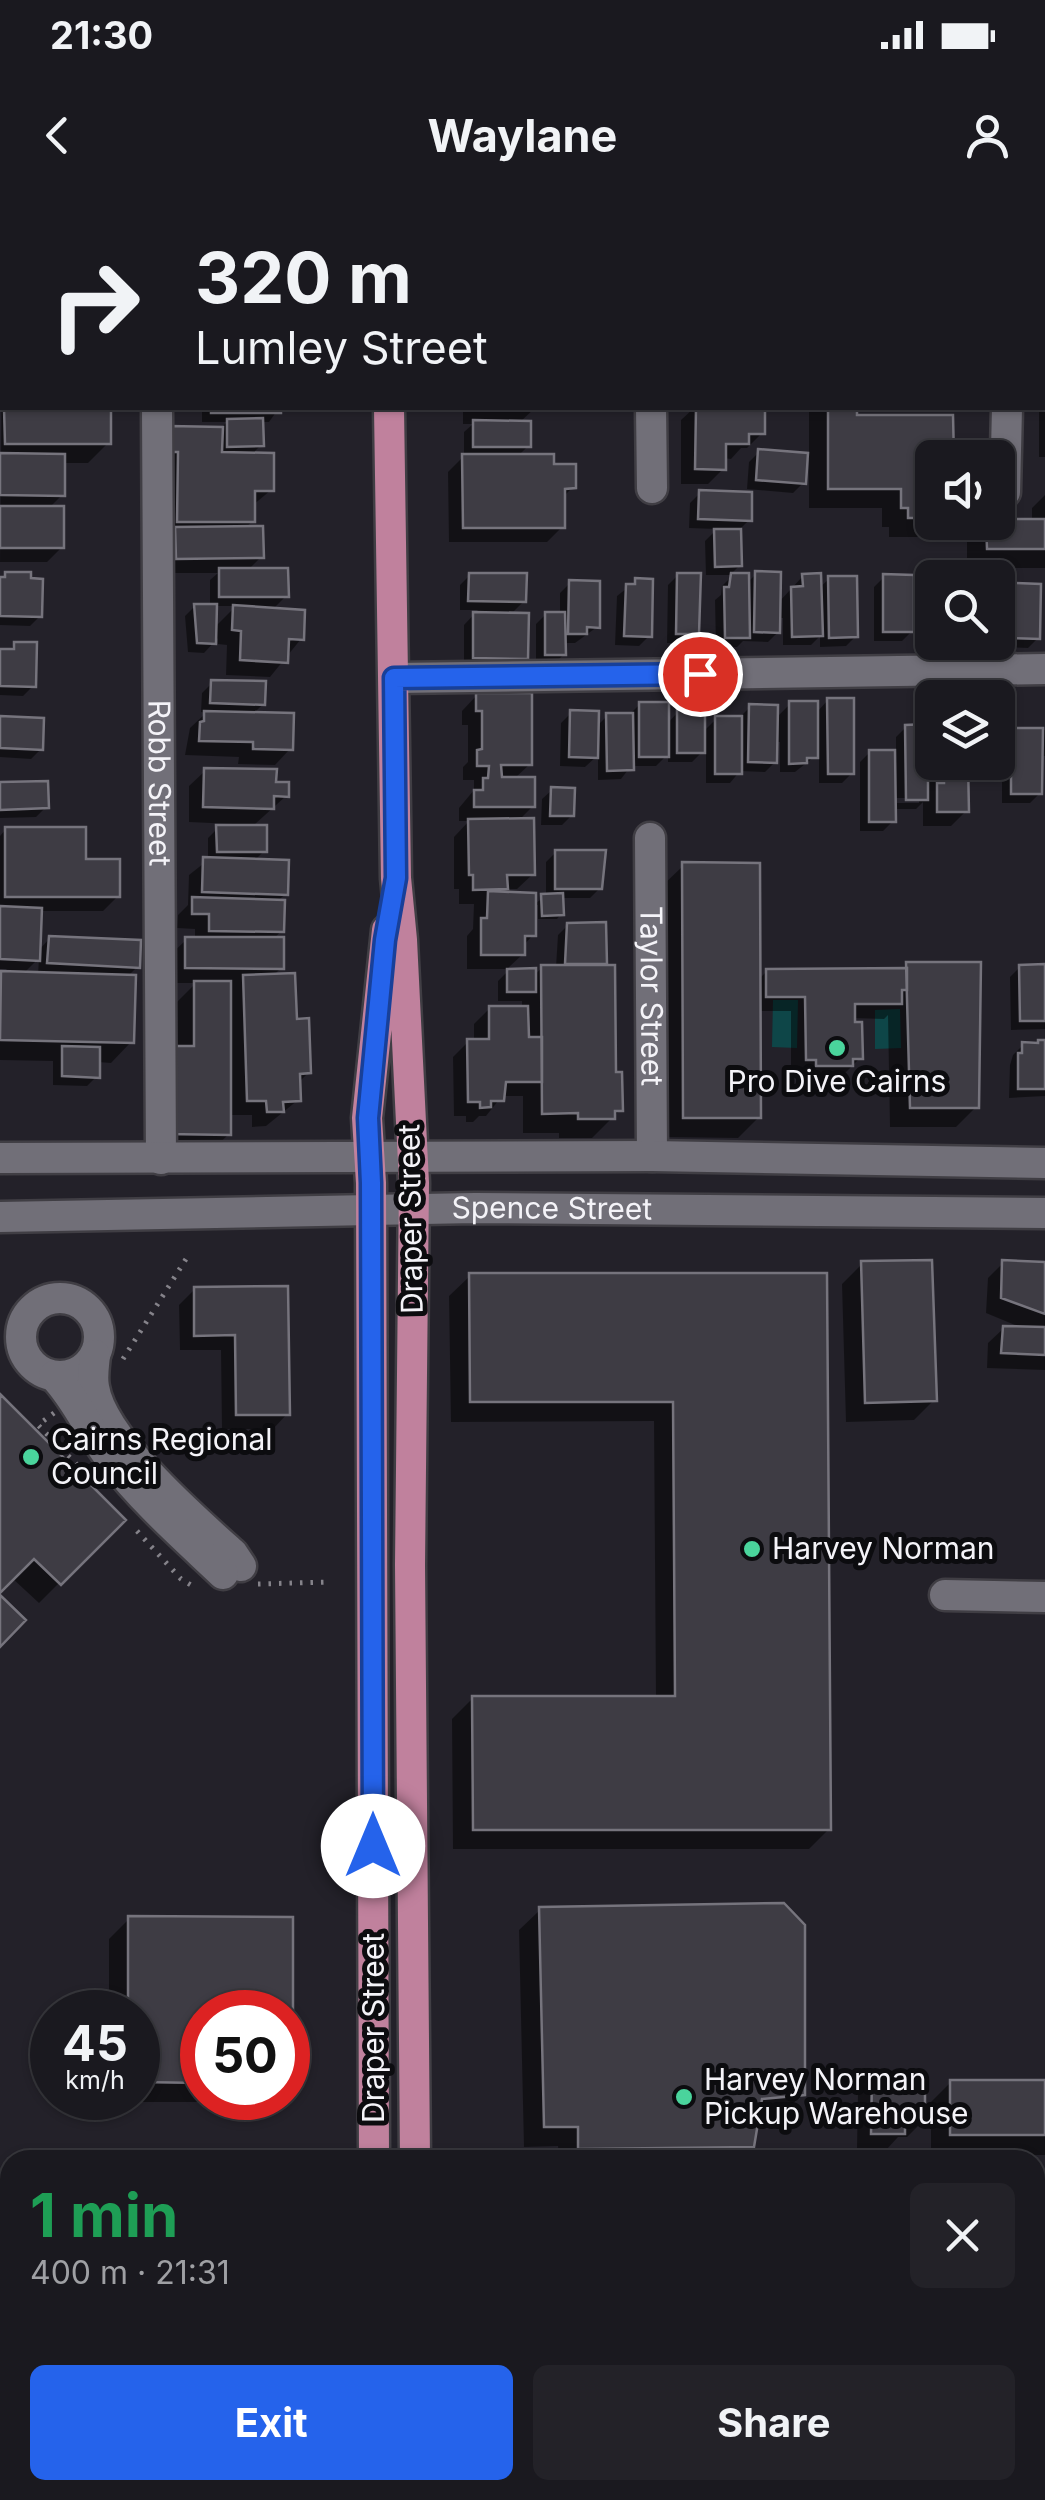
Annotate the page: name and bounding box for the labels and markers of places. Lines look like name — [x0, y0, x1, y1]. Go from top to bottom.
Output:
pin — [658, 632, 743, 717]
marker: Pro Dive Cairns — [826, 1037, 848, 1059]
place label: Pro Dive Cairns — [728, 1063, 946, 1099]
place label: Cairns Regional Council — [51, 1421, 273, 1491]
marker: Cairns Regional Council — [20, 1446, 42, 1468]
place label: Harvey Norman — [772, 1530, 995, 1566]
marker: Harvey Norman — [741, 1538, 763, 1560]
place label: Harvey Norman Pickup Warehouse — [704, 2061, 969, 2131]
marker: Harvey Norman Pickup Warehouse — [673, 2086, 695, 2108]

